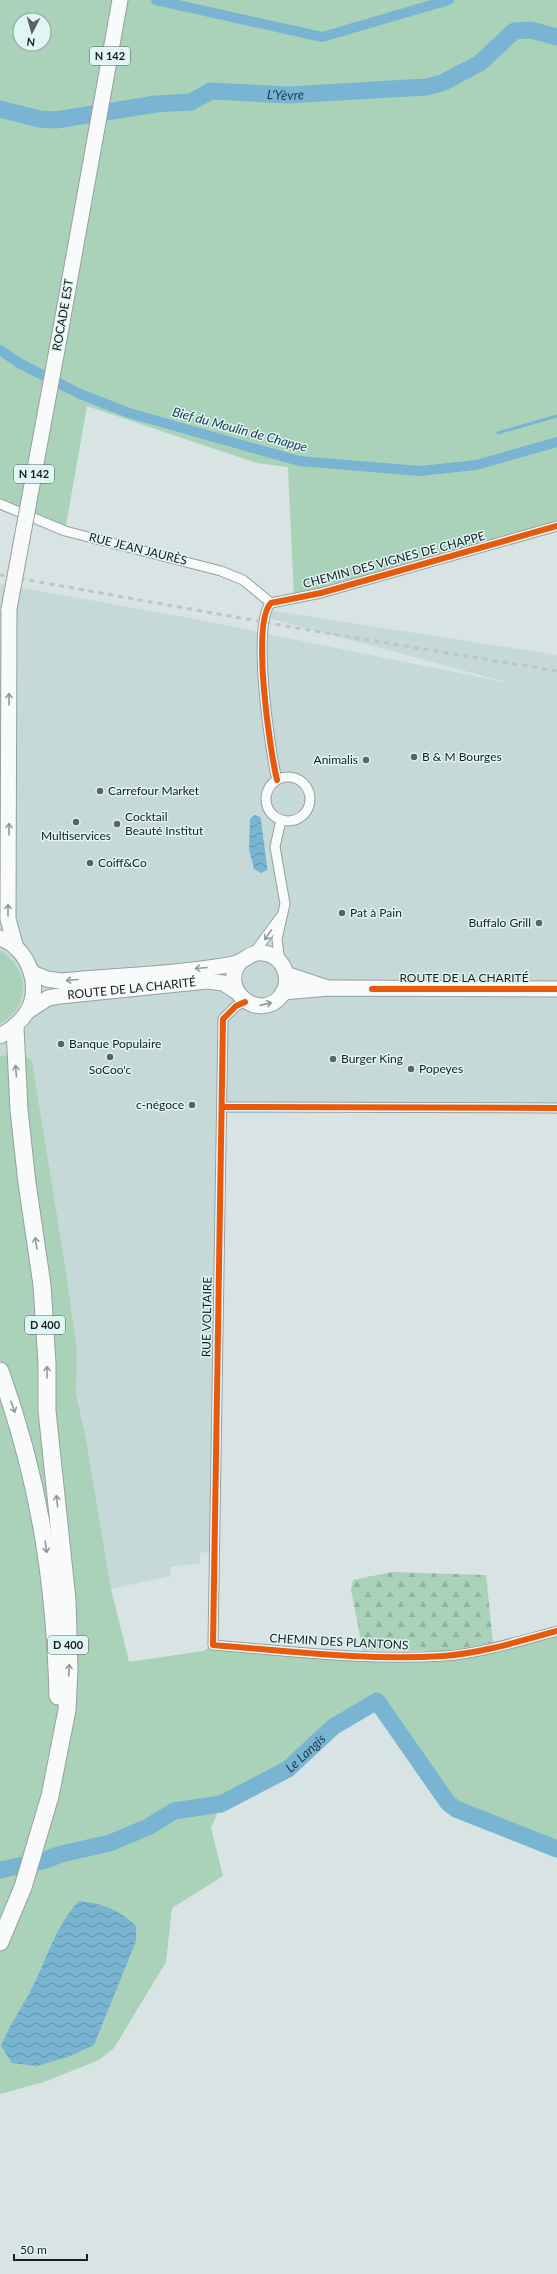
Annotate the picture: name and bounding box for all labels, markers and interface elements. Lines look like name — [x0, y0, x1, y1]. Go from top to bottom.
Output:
north arrow — [12, 12, 52, 52]
text: N — [26, 36, 36, 49]
road number: N 142 — [90, 47, 130, 65]
water label: L'Yèvre — [267, 86, 304, 103]
street label: ROCADE EST — [49, 278, 76, 352]
water label: Bief du Moulin de Chappe — [171, 403, 309, 455]
road number: N 142 — [14, 465, 54, 483]
street label: CHEMIN DES VIGNES DE CHAPPE — [301, 528, 487, 591]
street label: RUE JEAN JAURÈS — [87, 529, 189, 568]
one-way arrow — [5, 693, 13, 706]
place label: B & M Bourges — [422, 749, 502, 764]
place label: Animalis — [314, 752, 358, 767]
marker: B & M Bourges — [409, 752, 419, 762]
marker: Animalis — [361, 755, 371, 765]
place label: Carrefour Market — [108, 783, 200, 798]
marker: Carrefour Market — [95, 786, 105, 796]
place label: Cocktail Beauté Institut — [125, 809, 204, 838]
marker: Multiservices — [71, 817, 81, 827]
marker: Cocktail Beauté Institut — [112, 819, 122, 829]
one-way arrow — [5, 823, 13, 836]
place label: Multiservices — [41, 828, 111, 843]
place label: Coiff&Co — [98, 855, 147, 870]
marker: Coiff&Co — [85, 858, 95, 868]
one-way arrow — [4, 904, 12, 917]
place label: Pat à Pain — [350, 905, 402, 920]
marker: Pat à Pain — [337, 908, 347, 918]
place label: Buffalo Grill — [468, 915, 531, 930]
marker: Buffalo Grill — [534, 918, 544, 928]
one-way arrow — [263, 929, 272, 940]
one-way arrow — [195, 965, 208, 972]
street label: ROUTE DE LA CHARITÉ — [399, 970, 529, 985]
street label: ROUTE DE LA CHARITÉ — [66, 974, 197, 1002]
one-way arrow — [66, 976, 79, 983]
one-way arrow — [259, 1000, 272, 1008]
place label: Banque Populaire — [69, 1036, 161, 1051]
marker: Banque Populaire — [56, 1039, 66, 1049]
place label: Burger King — [341, 1051, 403, 1066]
marker: SoCoo'c — [105, 1052, 115, 1062]
marker: Burger King — [328, 1054, 338, 1064]
place label: Popeyes — [419, 1061, 463, 1076]
place label: SoCoo'c — [89, 1062, 131, 1077]
marker: Popeyes — [406, 1064, 416, 1074]
one-way arrow — [13, 1065, 20, 1078]
place label: c-négoce — [136, 1097, 184, 1112]
marker: c-négoce — [187, 1100, 197, 1110]
one-way arrow — [32, 1237, 40, 1250]
street label: RUE VOLTAIRE — [198, 1277, 215, 1357]
road number: D 400 — [25, 1316, 65, 1334]
one-way arrow — [43, 1366, 51, 1379]
one-way arrow — [10, 1401, 18, 1413]
one-way arrow — [53, 1495, 60, 1508]
one-way arrow — [42, 1540, 50, 1553]
street label: CHEMIN DES PLANTONS — [269, 1630, 409, 1653]
road number: D 400 — [48, 1636, 88, 1654]
one-way arrow — [65, 1664, 73, 1677]
water label: Le Langis — [282, 1730, 329, 1775]
scale bar — [14, 2236, 87, 2262]
text: 50 m — [20, 2242, 47, 2257]

